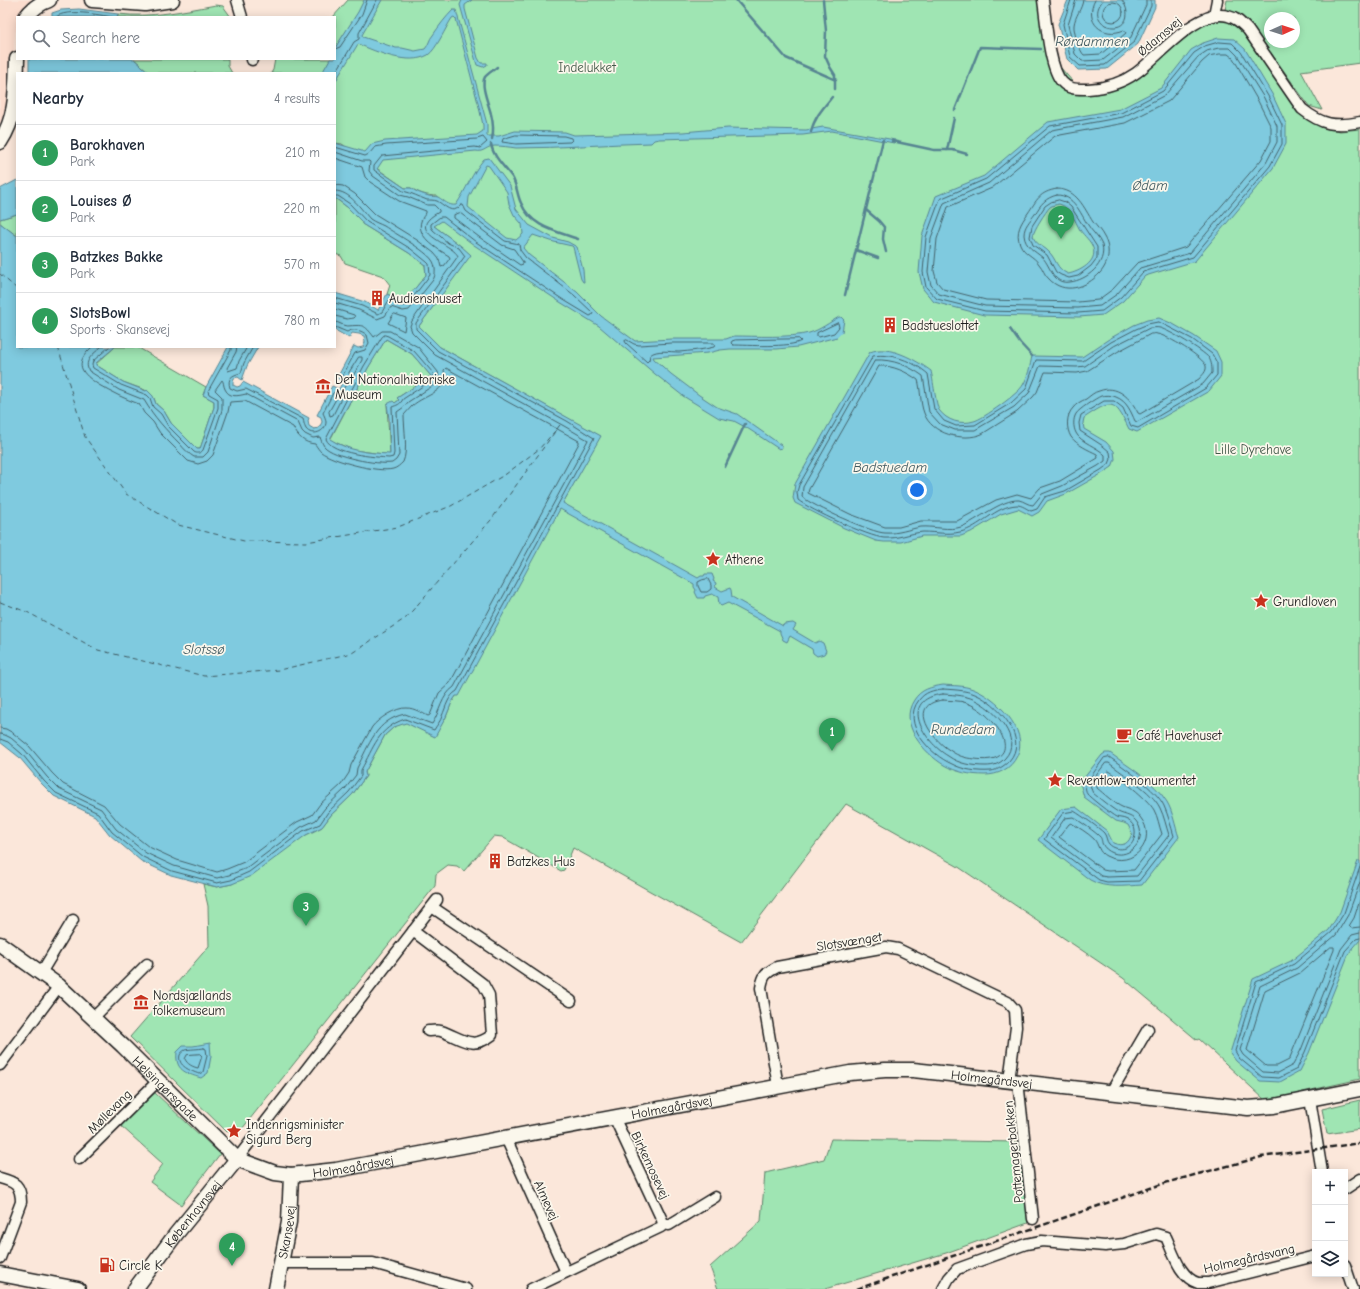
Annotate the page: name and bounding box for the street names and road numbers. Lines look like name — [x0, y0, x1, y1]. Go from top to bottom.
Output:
street label: Ødamsvej — [1134, 14, 1184, 59]
street label: Slotsvænget — [815, 929, 884, 954]
street label: Helsingørsgade — [129, 1053, 201, 1124]
street label: Holmegårdsvej — [950, 1067, 1033, 1091]
street label: Møllevang — [84, 1086, 134, 1136]
street label: Holmegårdsvej — [630, 1092, 713, 1122]
street label: Pottemagerbakken — [1001, 1100, 1026, 1204]
street label: Birkemosevej — [628, 1129, 673, 1201]
street label: Holmegårdsvej — [312, 1152, 395, 1181]
street label: Københavnsvej — [162, 1178, 225, 1250]
street label: Almevej — [531, 1178, 562, 1223]
street label: Skansevej — [275, 1205, 298, 1260]
street label: Holmegårdsvang — [1202, 1241, 1296, 1276]

